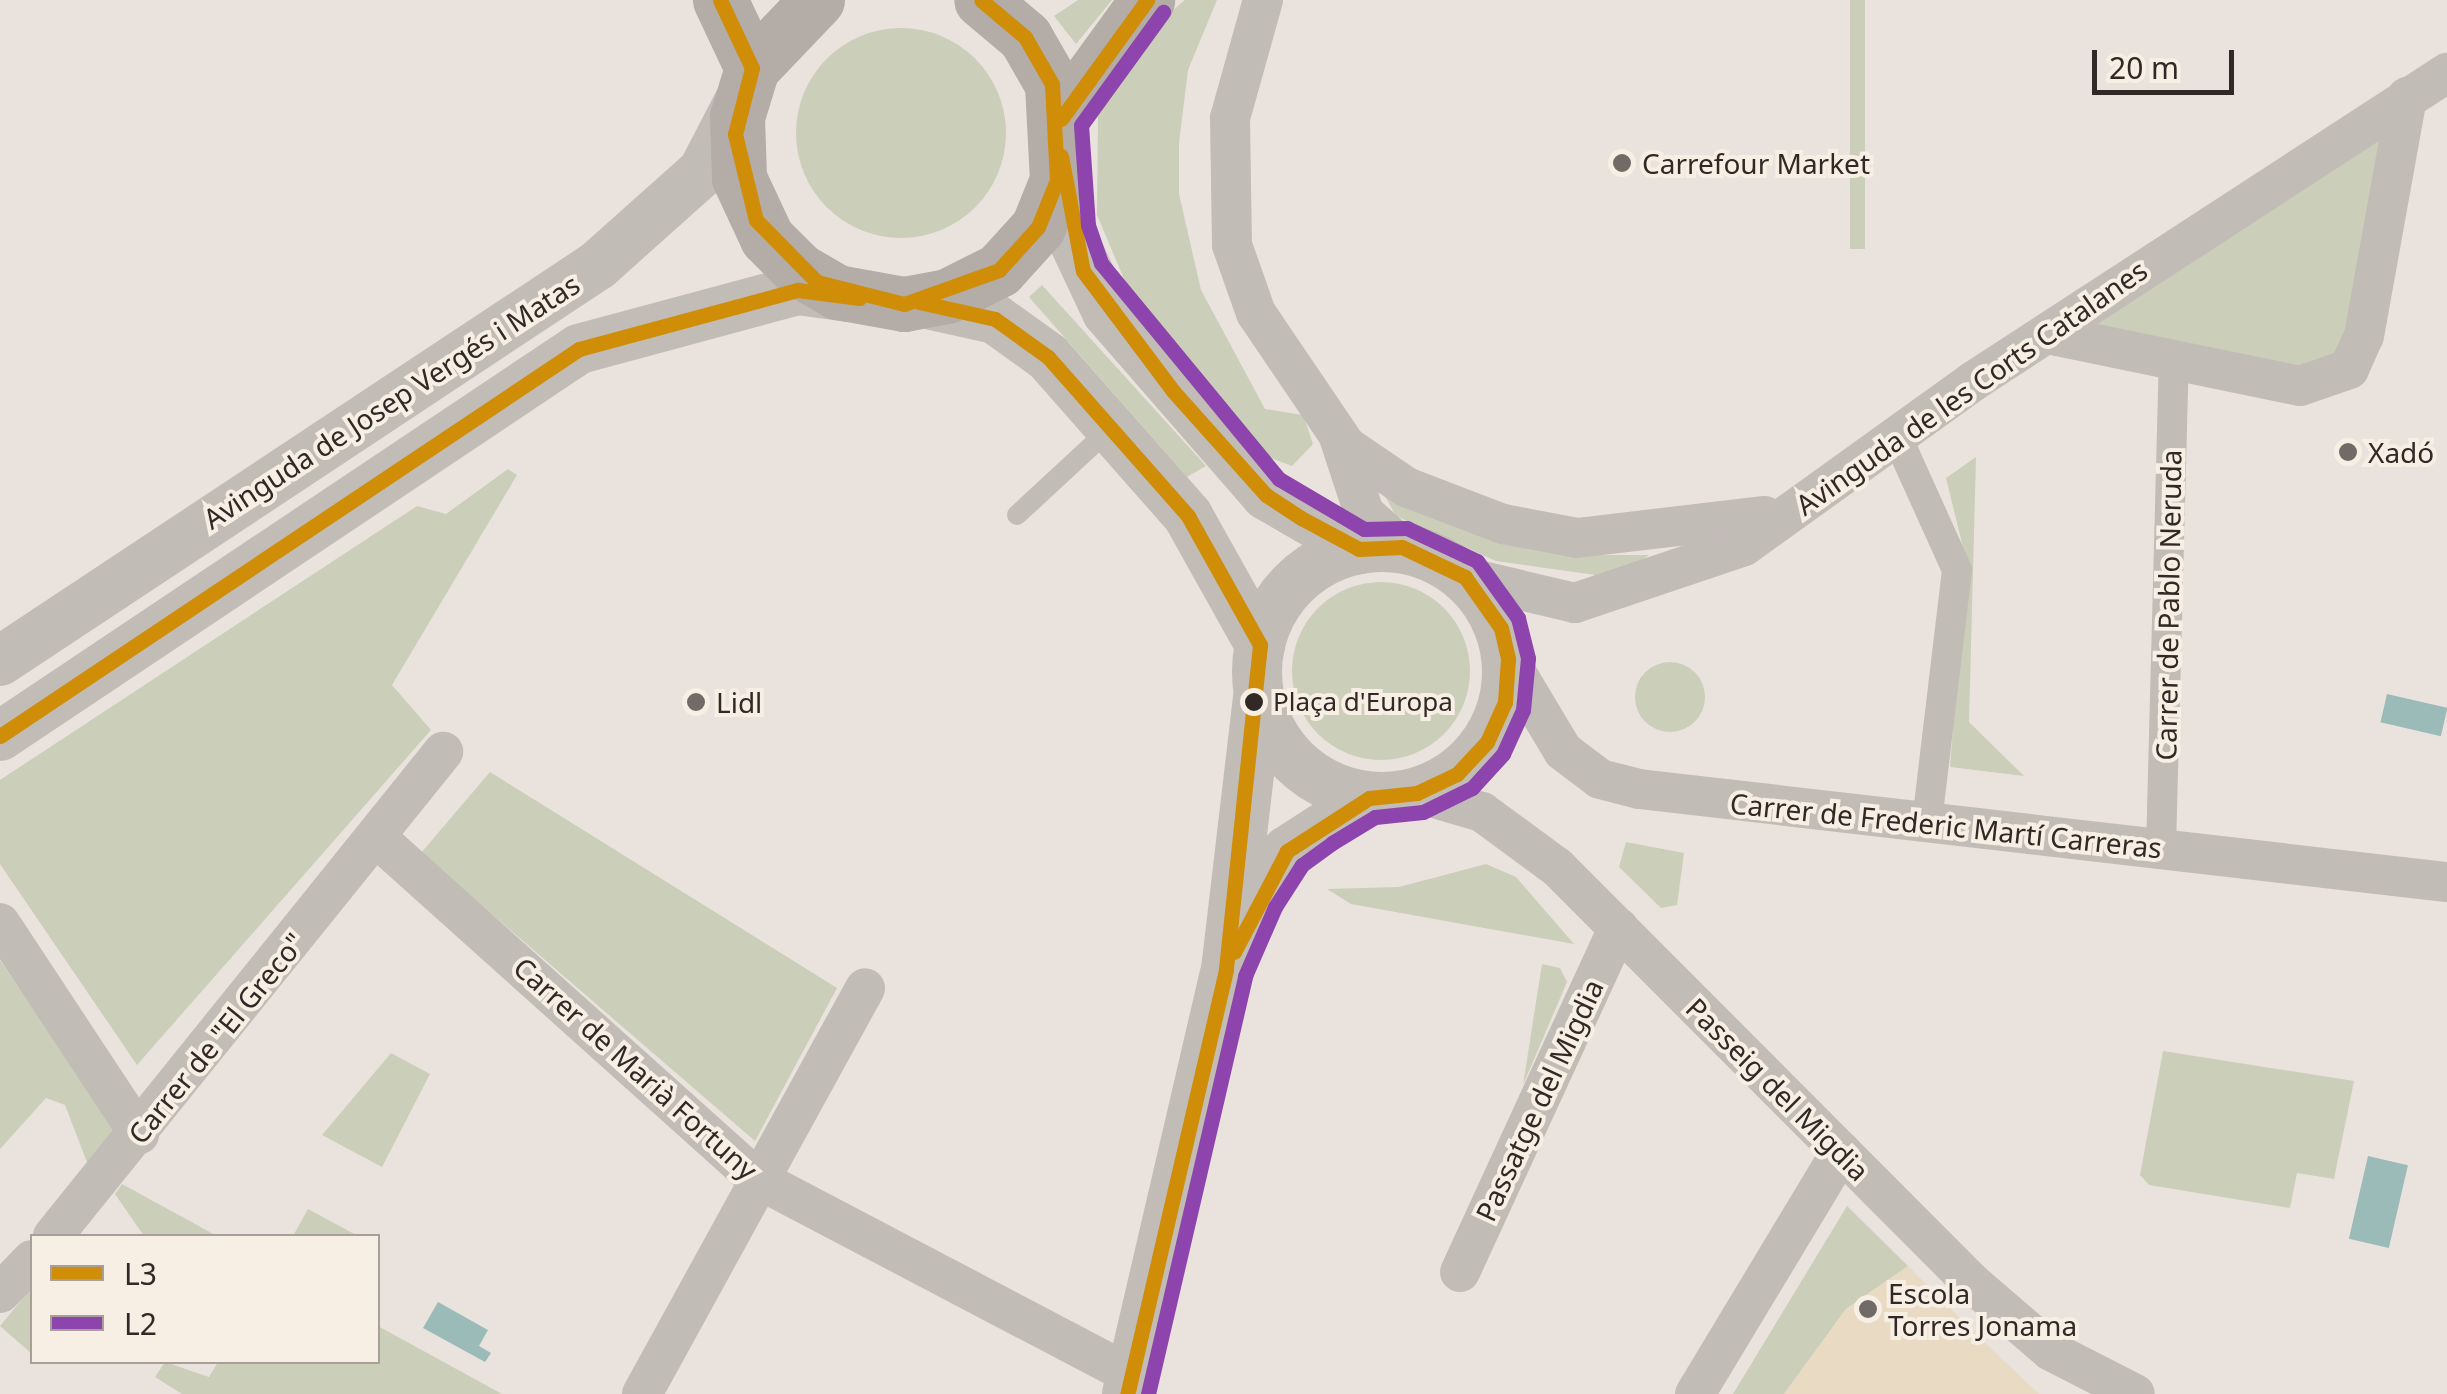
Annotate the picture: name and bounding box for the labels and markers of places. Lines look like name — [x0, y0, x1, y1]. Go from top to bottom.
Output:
place label: Carrefour Market — [1642, 146, 1870, 180]
marker: Carrefour Market — [1611, 152, 1633, 174]
place label: Xadó — [2368, 435, 2434, 469]
marker: Xadó — [2337, 441, 2359, 463]
place label: Lidl — [716, 685, 762, 719]
place label: Plaça d'Europa — [1273, 686, 1453, 718]
marker: Lidl — [685, 691, 707, 713]
marker: Plaça d'Europa — [1244, 692, 1264, 712]
place label: Escola Torres Jonama — [1888, 1276, 2077, 1342]
marker: Escola Torres Jonama — [1857, 1298, 1879, 1320]

